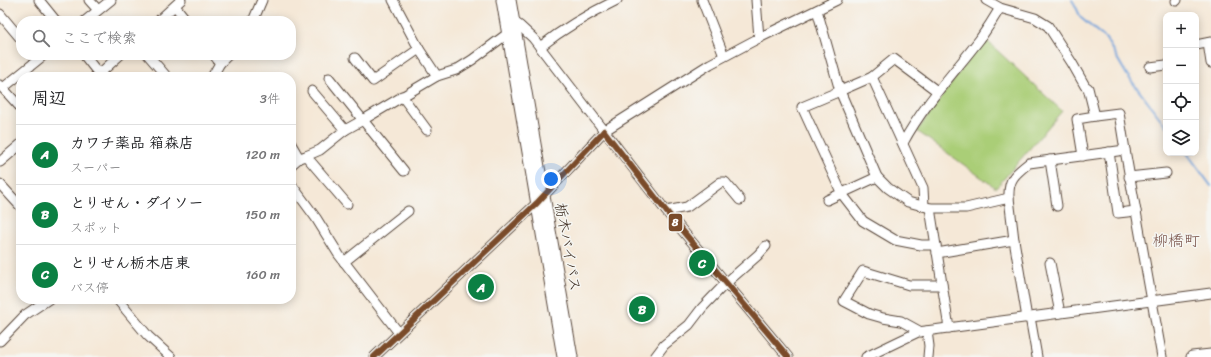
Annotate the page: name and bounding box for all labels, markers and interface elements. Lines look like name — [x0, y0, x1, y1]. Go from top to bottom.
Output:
map controls — [1163, 12, 1199, 156]
button: + — [1163, 12, 1199, 48]
search box — [16, 16, 296, 60]
text: ここで検索 — [62, 25, 137, 51]
icon: search — [30, 27, 52, 49]
button: − — [1163, 48, 1199, 84]
text: 周辺 — [32, 83, 66, 113]
button: locate — [1163, 84, 1199, 120]
text: 3件 — [260, 87, 280, 110]
button: layers — [1163, 120, 1199, 156]
text: カワチ薬品 箱森店 — [70, 130, 194, 156]
text: A — [41, 143, 49, 166]
text: 120 m — [245, 143, 280, 166]
text: スーパー — [70, 156, 121, 179]
your location — [541, 169, 561, 189]
text: とりせん・ダイソー — [70, 190, 204, 216]
street label: 栃木バイパス — [547, 201, 589, 293]
text: B — [41, 203, 49, 226]
text: 150 m — [245, 203, 280, 226]
line badge: 8 — [668, 213, 683, 232]
text: 8 — [671, 213, 679, 232]
text: スポット — [70, 216, 122, 239]
district label: 柳橋町 — [1152, 226, 1200, 255]
pin: C — [689, 248, 715, 278]
text: とりせん栃木店東 — [70, 250, 190, 276]
text: C — [41, 263, 49, 286]
text: 160 m — [245, 263, 280, 286]
pin: A — [468, 272, 494, 302]
text: バス停 — [70, 276, 109, 299]
pin: B — [629, 294, 655, 324]

